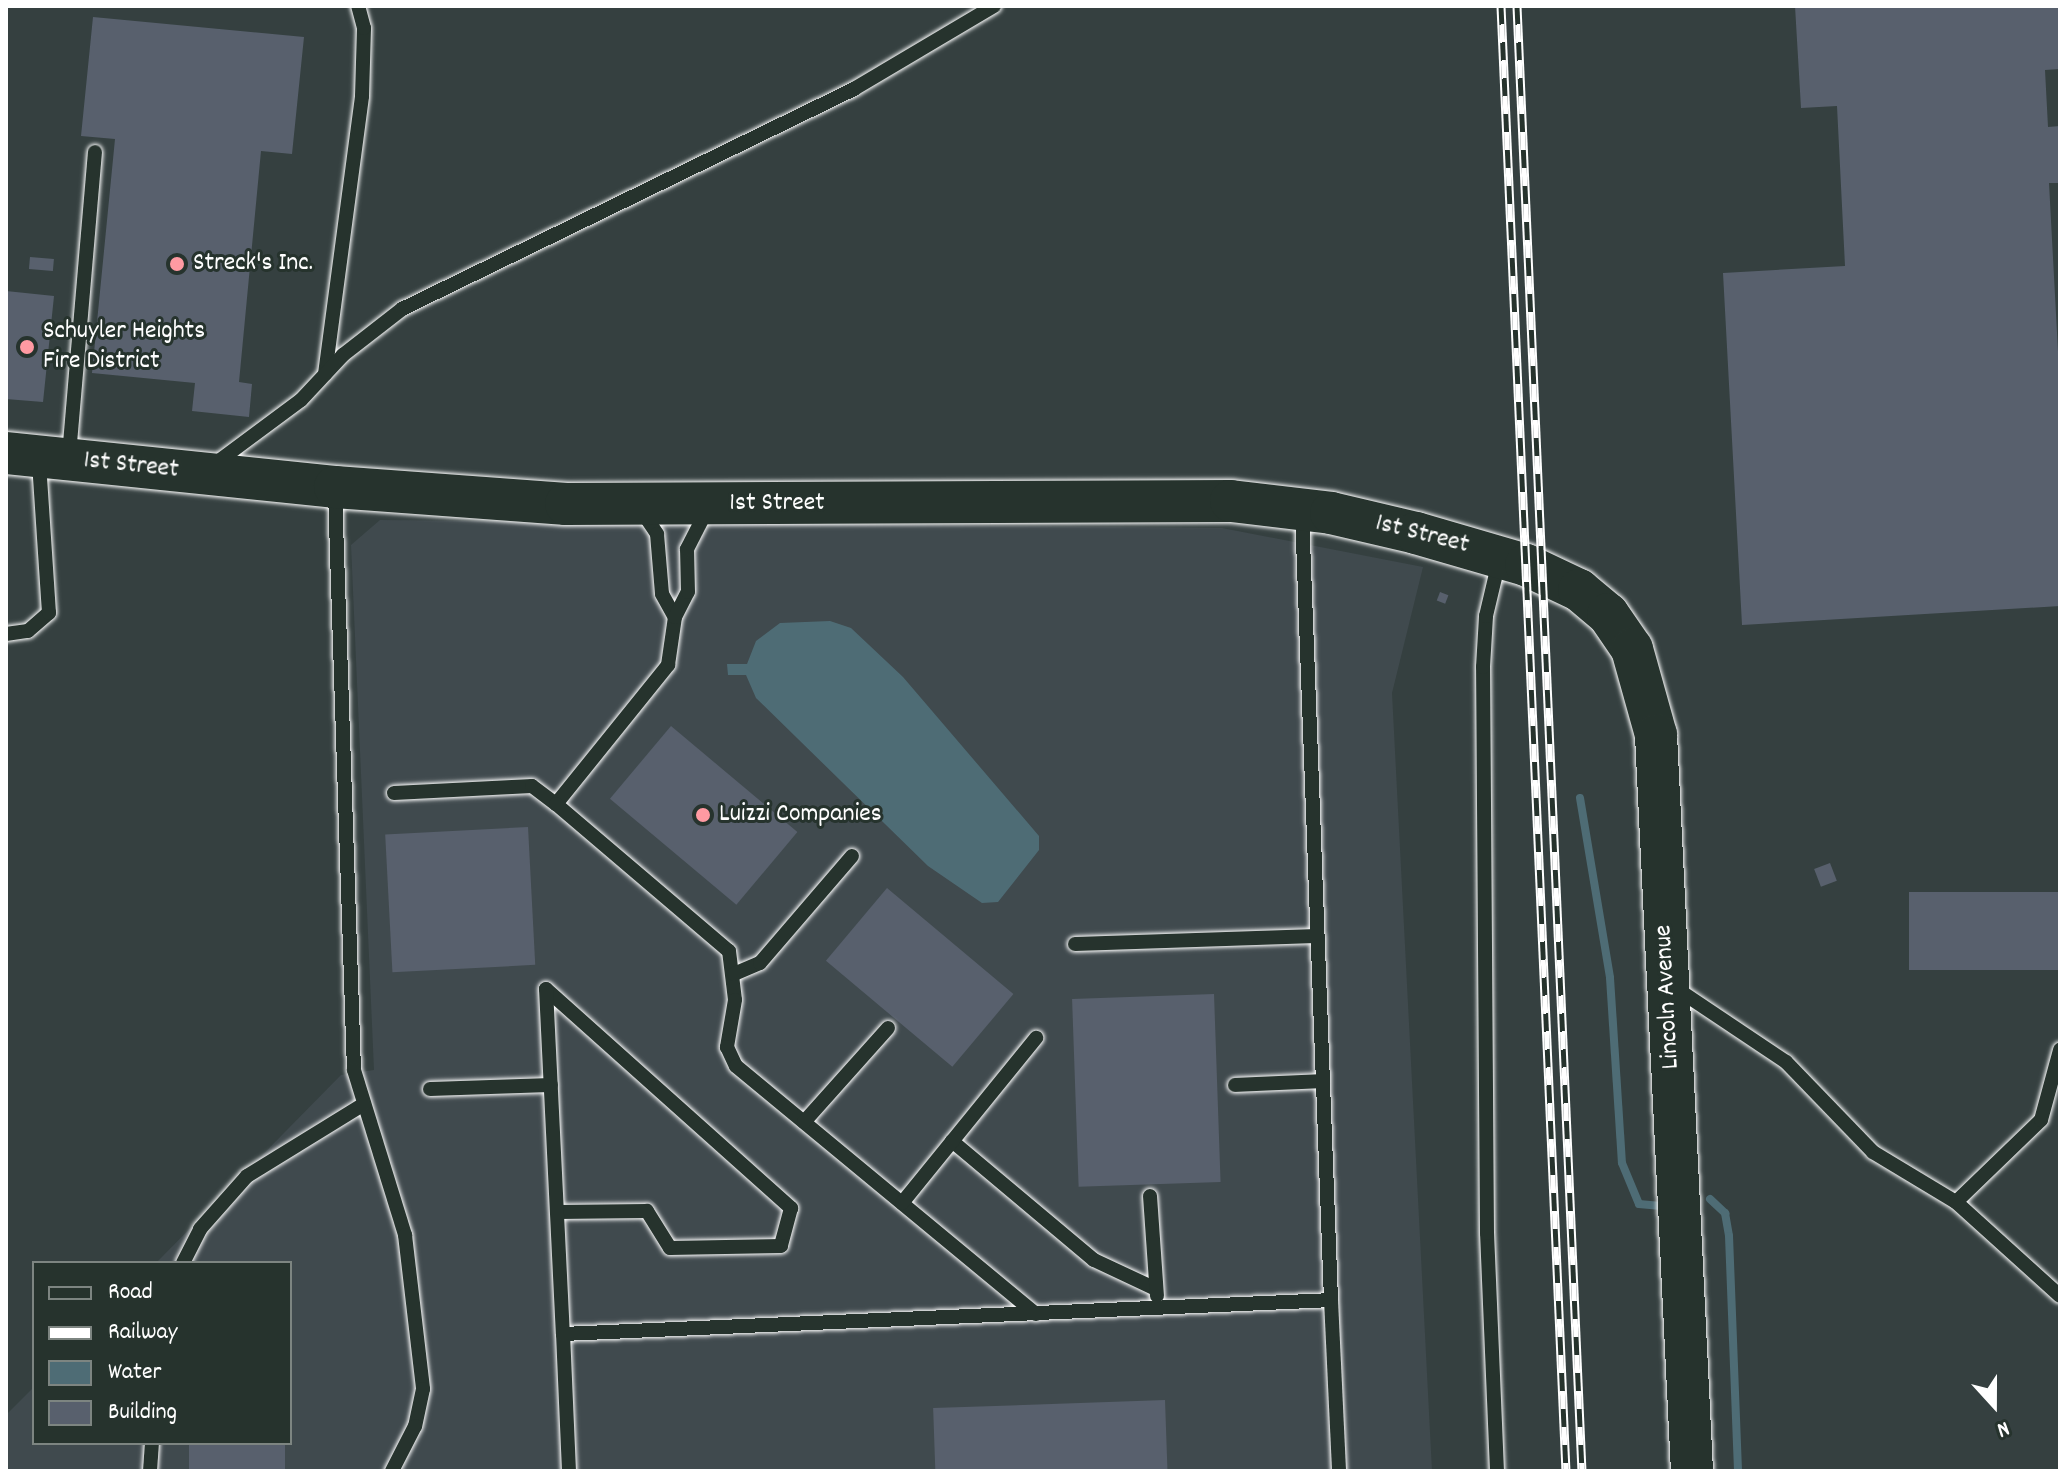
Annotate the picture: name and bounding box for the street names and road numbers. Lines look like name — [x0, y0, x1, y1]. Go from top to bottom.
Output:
street label: 1st Street — [82, 446, 180, 486]
street label: 1st Street — [729, 488, 825, 520]
street label: 1st Street — [1372, 508, 1472, 562]
street label: Lincoln Avenue — [1649, 924, 1687, 1070]

